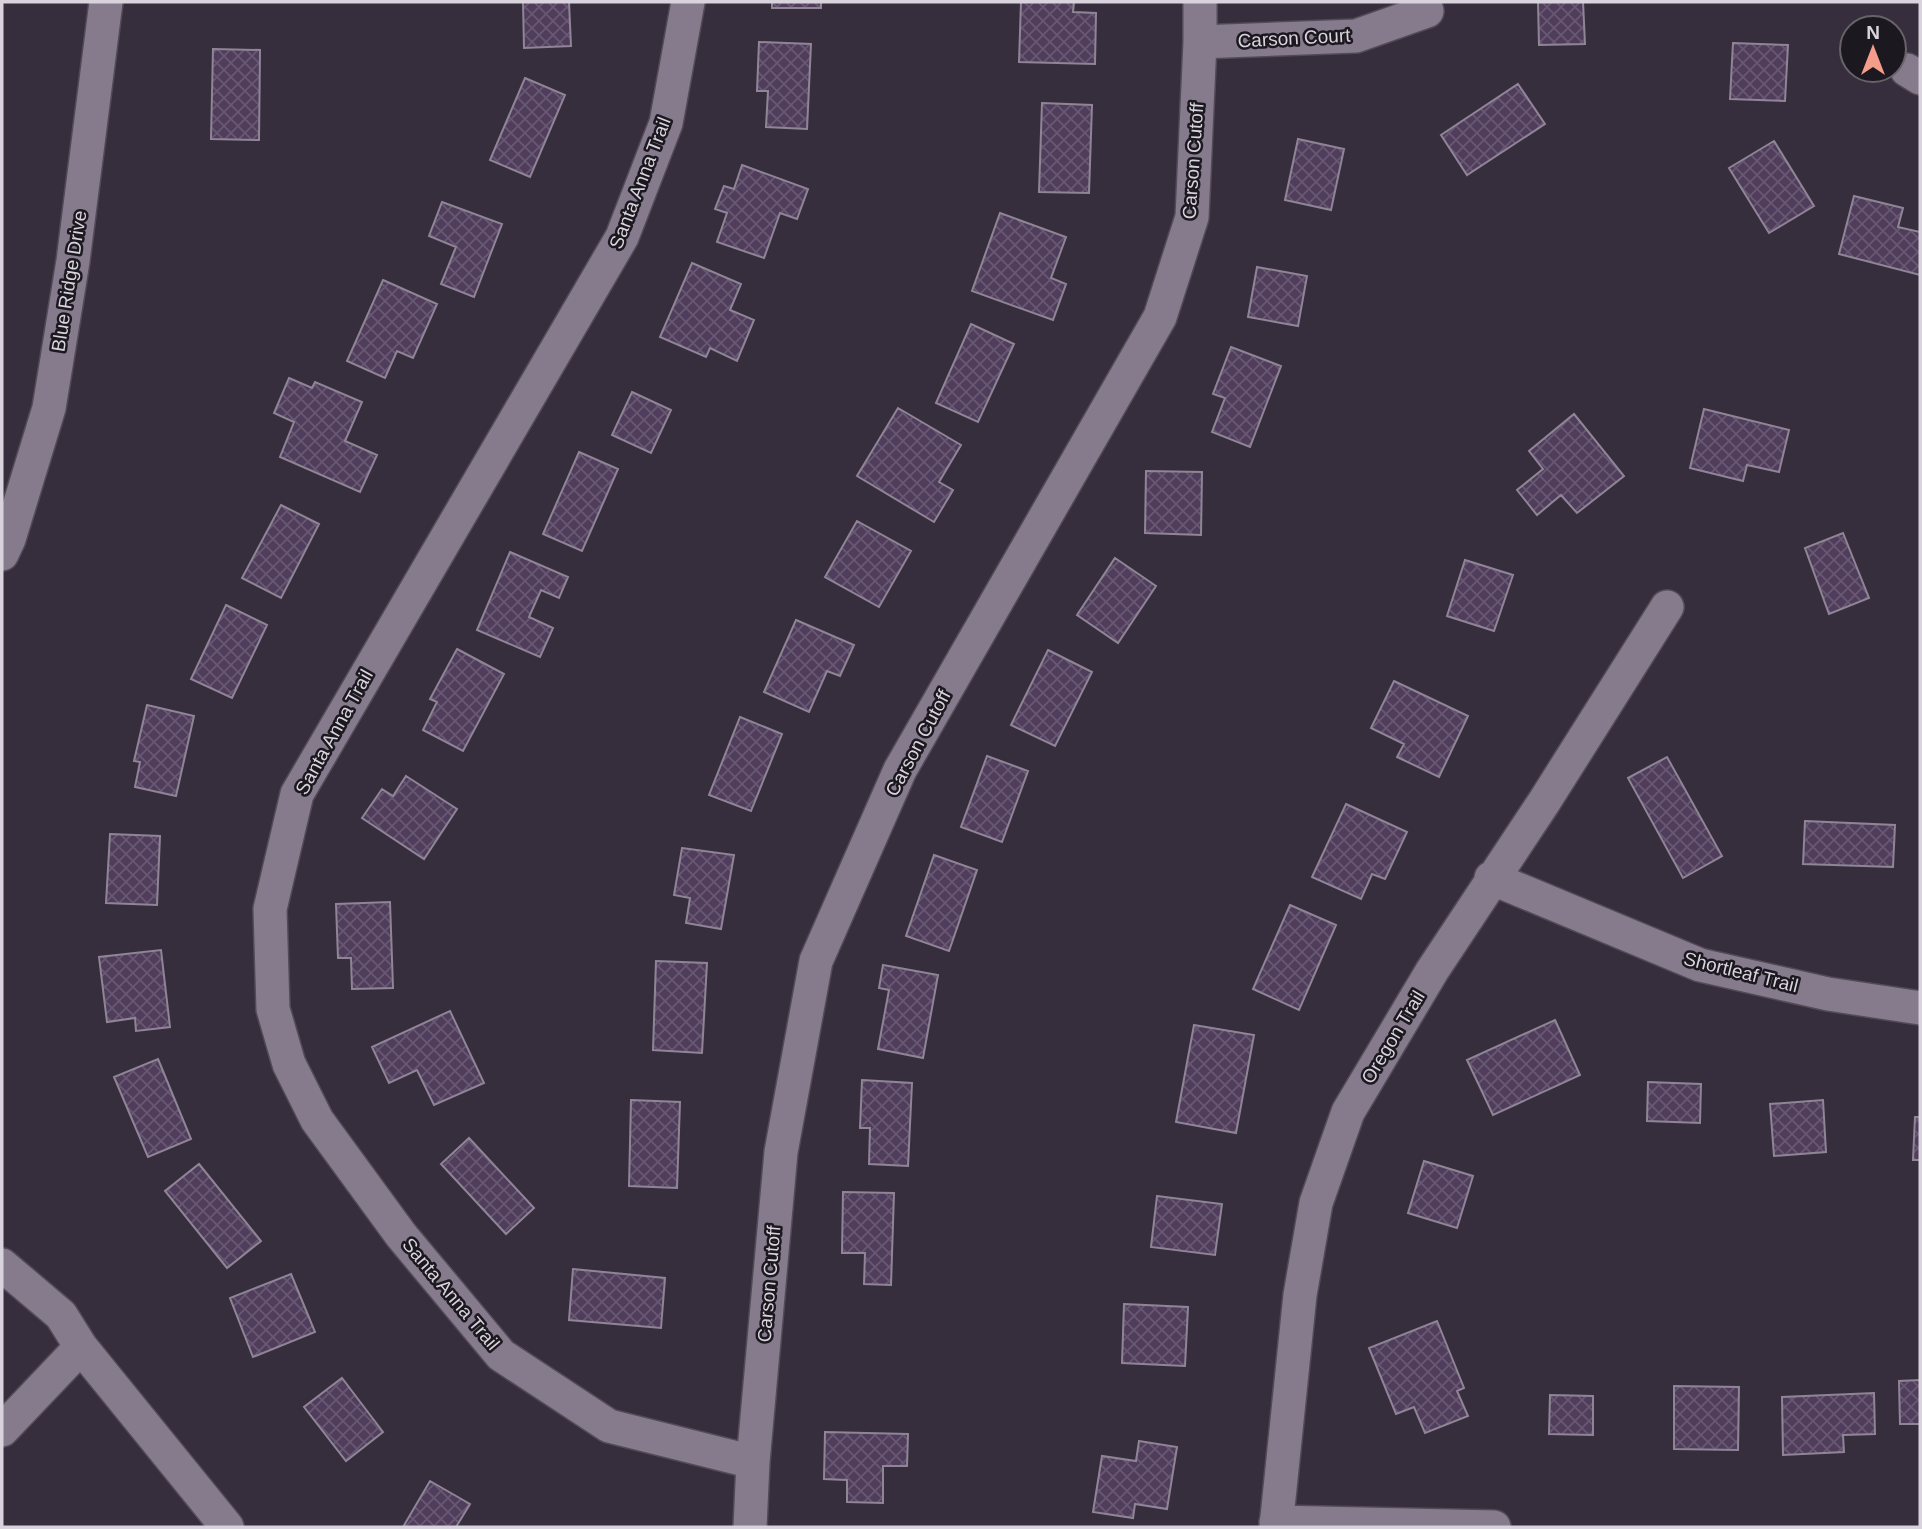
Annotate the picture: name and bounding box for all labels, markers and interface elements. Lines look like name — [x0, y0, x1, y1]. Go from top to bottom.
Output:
north arrow — [1838, 14, 1908, 84]
text: N — [1866, 22, 1880, 43]
street label: Carson Court — [1237, 25, 1352, 51]
street label: Carson Cutoff — [1178, 101, 1208, 220]
street label: Santa Anna Trail — [605, 114, 675, 252]
street label: Blue Ridge Drive — [47, 209, 91, 353]
street label: Santa Anna Trail — [291, 666, 377, 798]
street label: Carson Cutoff — [881, 686, 955, 800]
street label: Shortleaf Trail — [1682, 948, 1800, 996]
street label: Oregon Trail — [1357, 987, 1429, 1087]
street label: Carson Cutoff — [753, 1224, 785, 1343]
street label: Santa Anna Trail — [398, 1234, 504, 1354]

